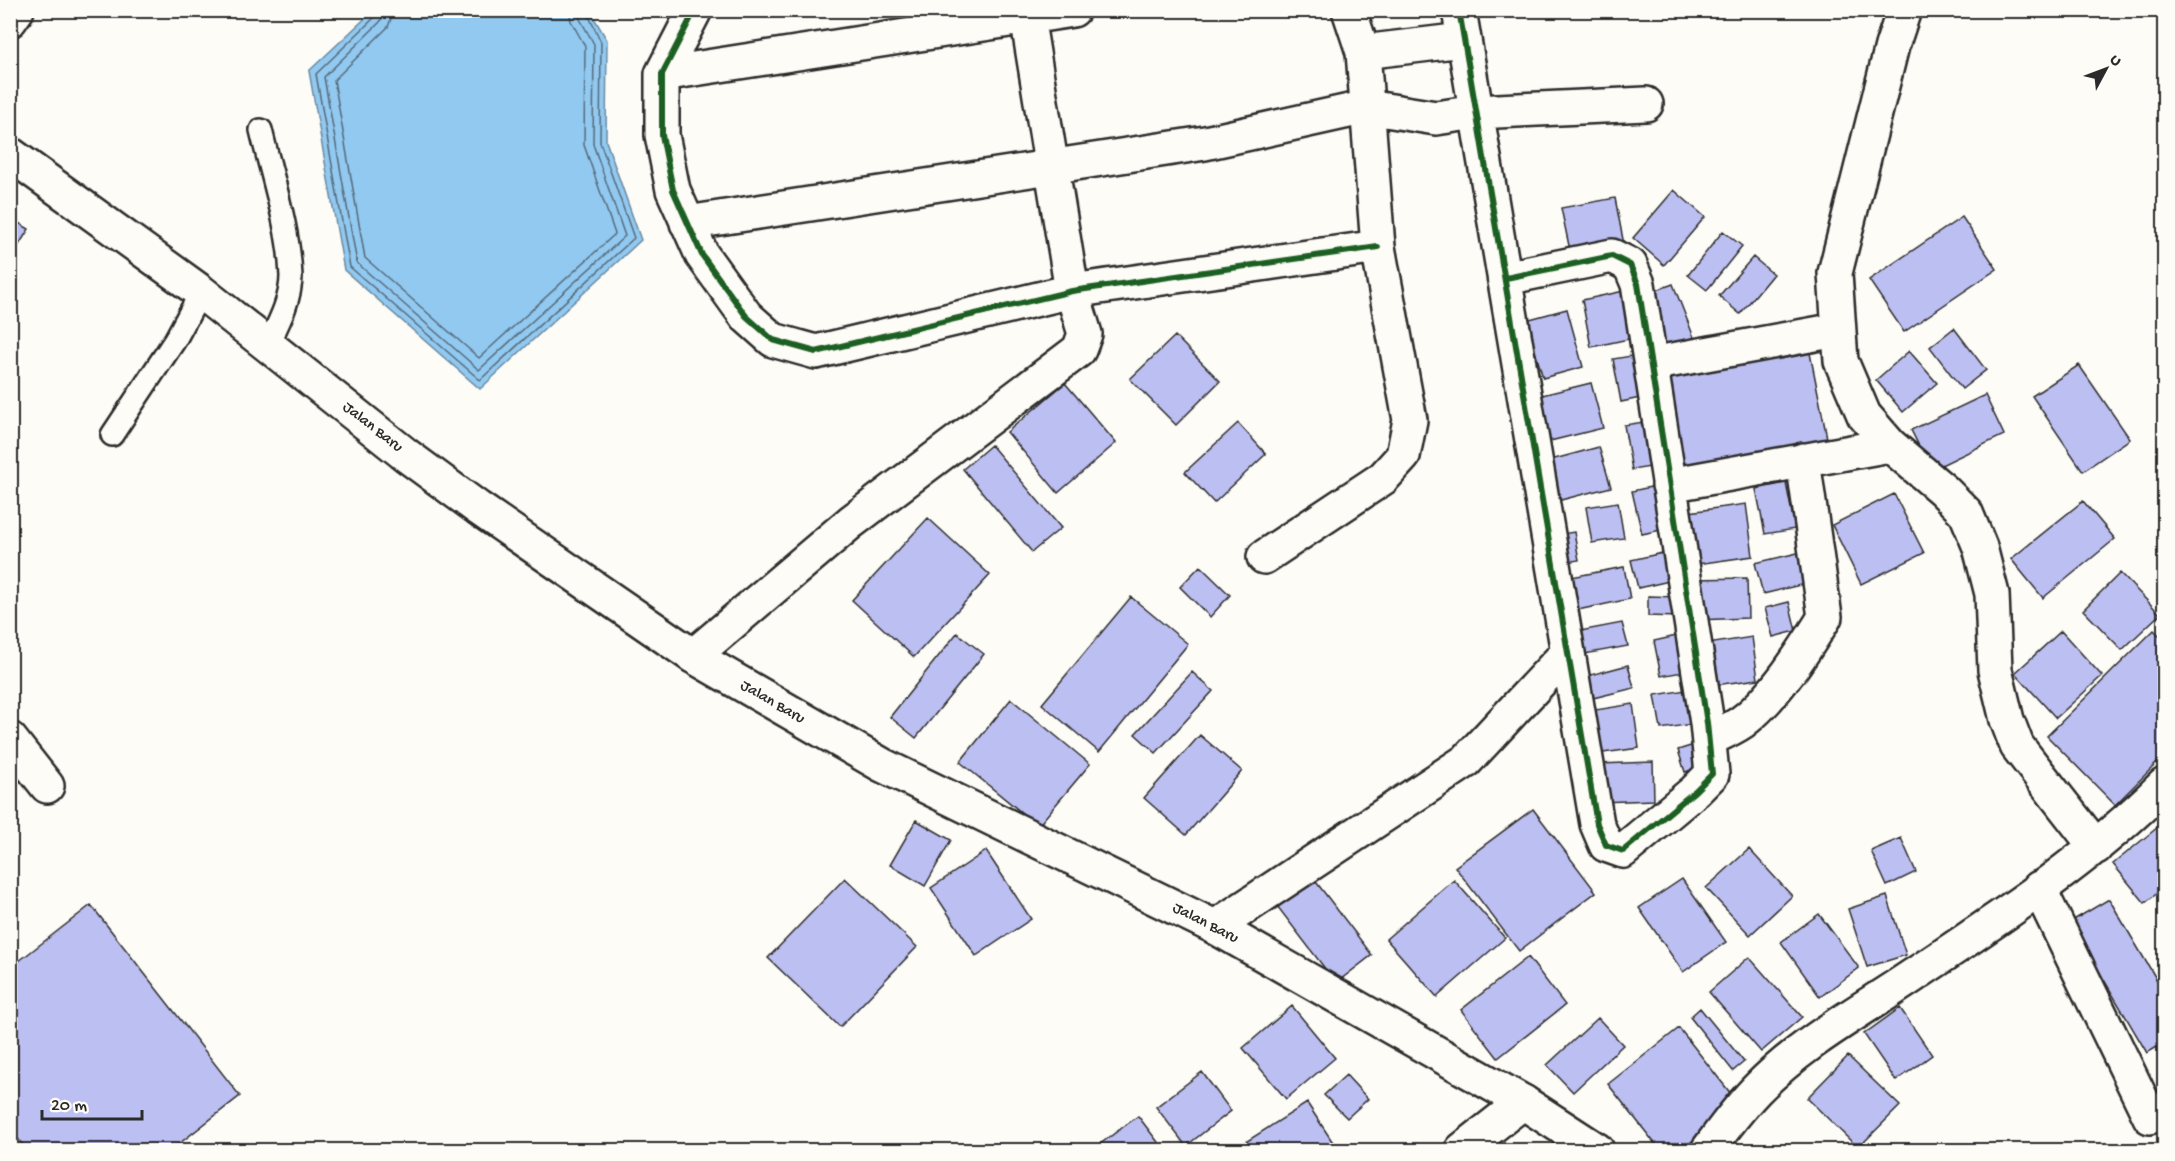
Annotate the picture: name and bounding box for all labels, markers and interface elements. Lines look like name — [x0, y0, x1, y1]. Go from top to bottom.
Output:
north arrow — [2076, 39, 2136, 99]
text: U — [2104, 52, 2125, 72]
street label: Jalan Baru — [338, 399, 406, 458]
street label: Jalan Baru — [736, 677, 808, 729]
street label: Jalan Baru — [1169, 899, 1242, 949]
scale bar — [42, 1083, 142, 1121]
text: 20 m — [51, 1096, 87, 1117]

